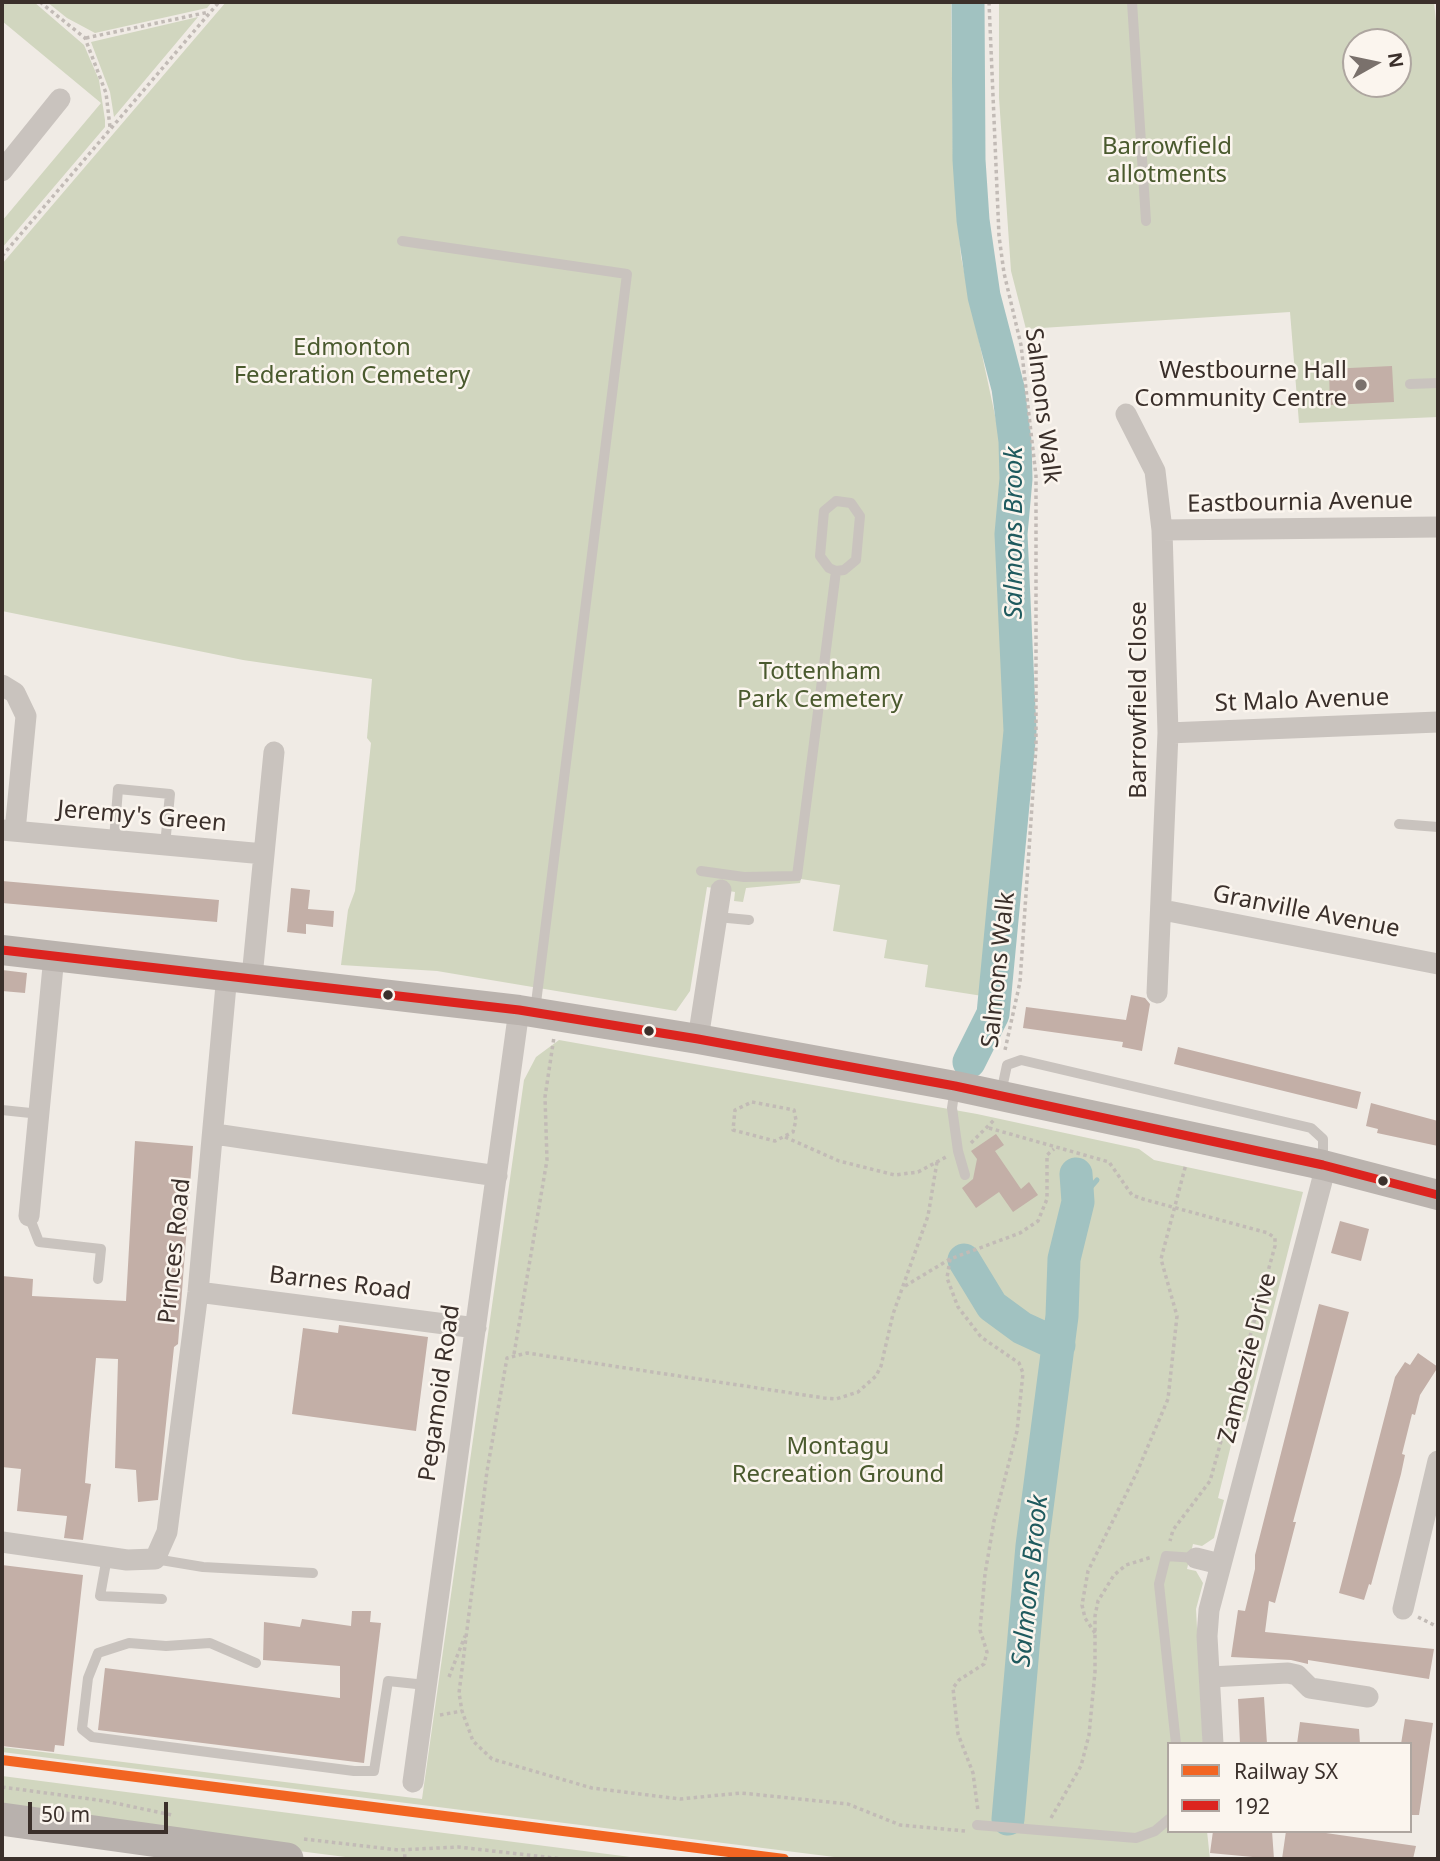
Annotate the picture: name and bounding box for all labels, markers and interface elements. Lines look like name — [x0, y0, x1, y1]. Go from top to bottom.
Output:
north arrow — [1342, 28, 1412, 98]
text: N — [1382, 50, 1410, 70]
park label: Barrowfield allotments — [1102, 133, 1232, 189]
street label: Salmons Walk — [1018, 326, 1066, 486]
park label: Edmonton Federation Cemetery — [234, 334, 470, 390]
place label: Westbourne Hall Community Centre — [1134, 357, 1347, 413]
marker: Westbourne Hall Community Centre — [1353, 377, 1369, 393]
water label: Salmons Brook — [999, 447, 1031, 619]
street label: Eastbournia Avenue — [1187, 487, 1413, 519]
street label: Barrowfield Close — [1125, 601, 1153, 799]
park label: Tottenham Park Cemetery — [737, 658, 903, 714]
street label: St Malo Avenue — [1214, 684, 1390, 718]
street label: Jeremy's Green — [56, 795, 228, 839]
street label: Granville Avenue — [1210, 880, 1402, 944]
street label: Salmons Walk — [976, 891, 1022, 1049]
unlabelled marker — [381, 988, 395, 1002]
unlabelled marker — [642, 1024, 656, 1038]
unlabelled marker — [1376, 1174, 1390, 1188]
street label: Princes Road — [153, 1177, 197, 1325]
street label: Barnes Road — [267, 1261, 413, 1307]
street label: Zambezie Drive — [1213, 1270, 1283, 1446]
street label: Pegamoid Road — [413, 1303, 467, 1483]
park label: Montagu Recreation Ground — [732, 1433, 944, 1489]
water label: Salmons Brook — [1006, 1494, 1056, 1668]
legend — [1167, 1742, 1412, 1833]
text: Railway SX — [1234, 1757, 1338, 1785]
scale bar — [32, 1787, 172, 1831]
text: 192 — [1234, 1792, 1270, 1820]
text: 50 m — [41, 1800, 90, 1828]

